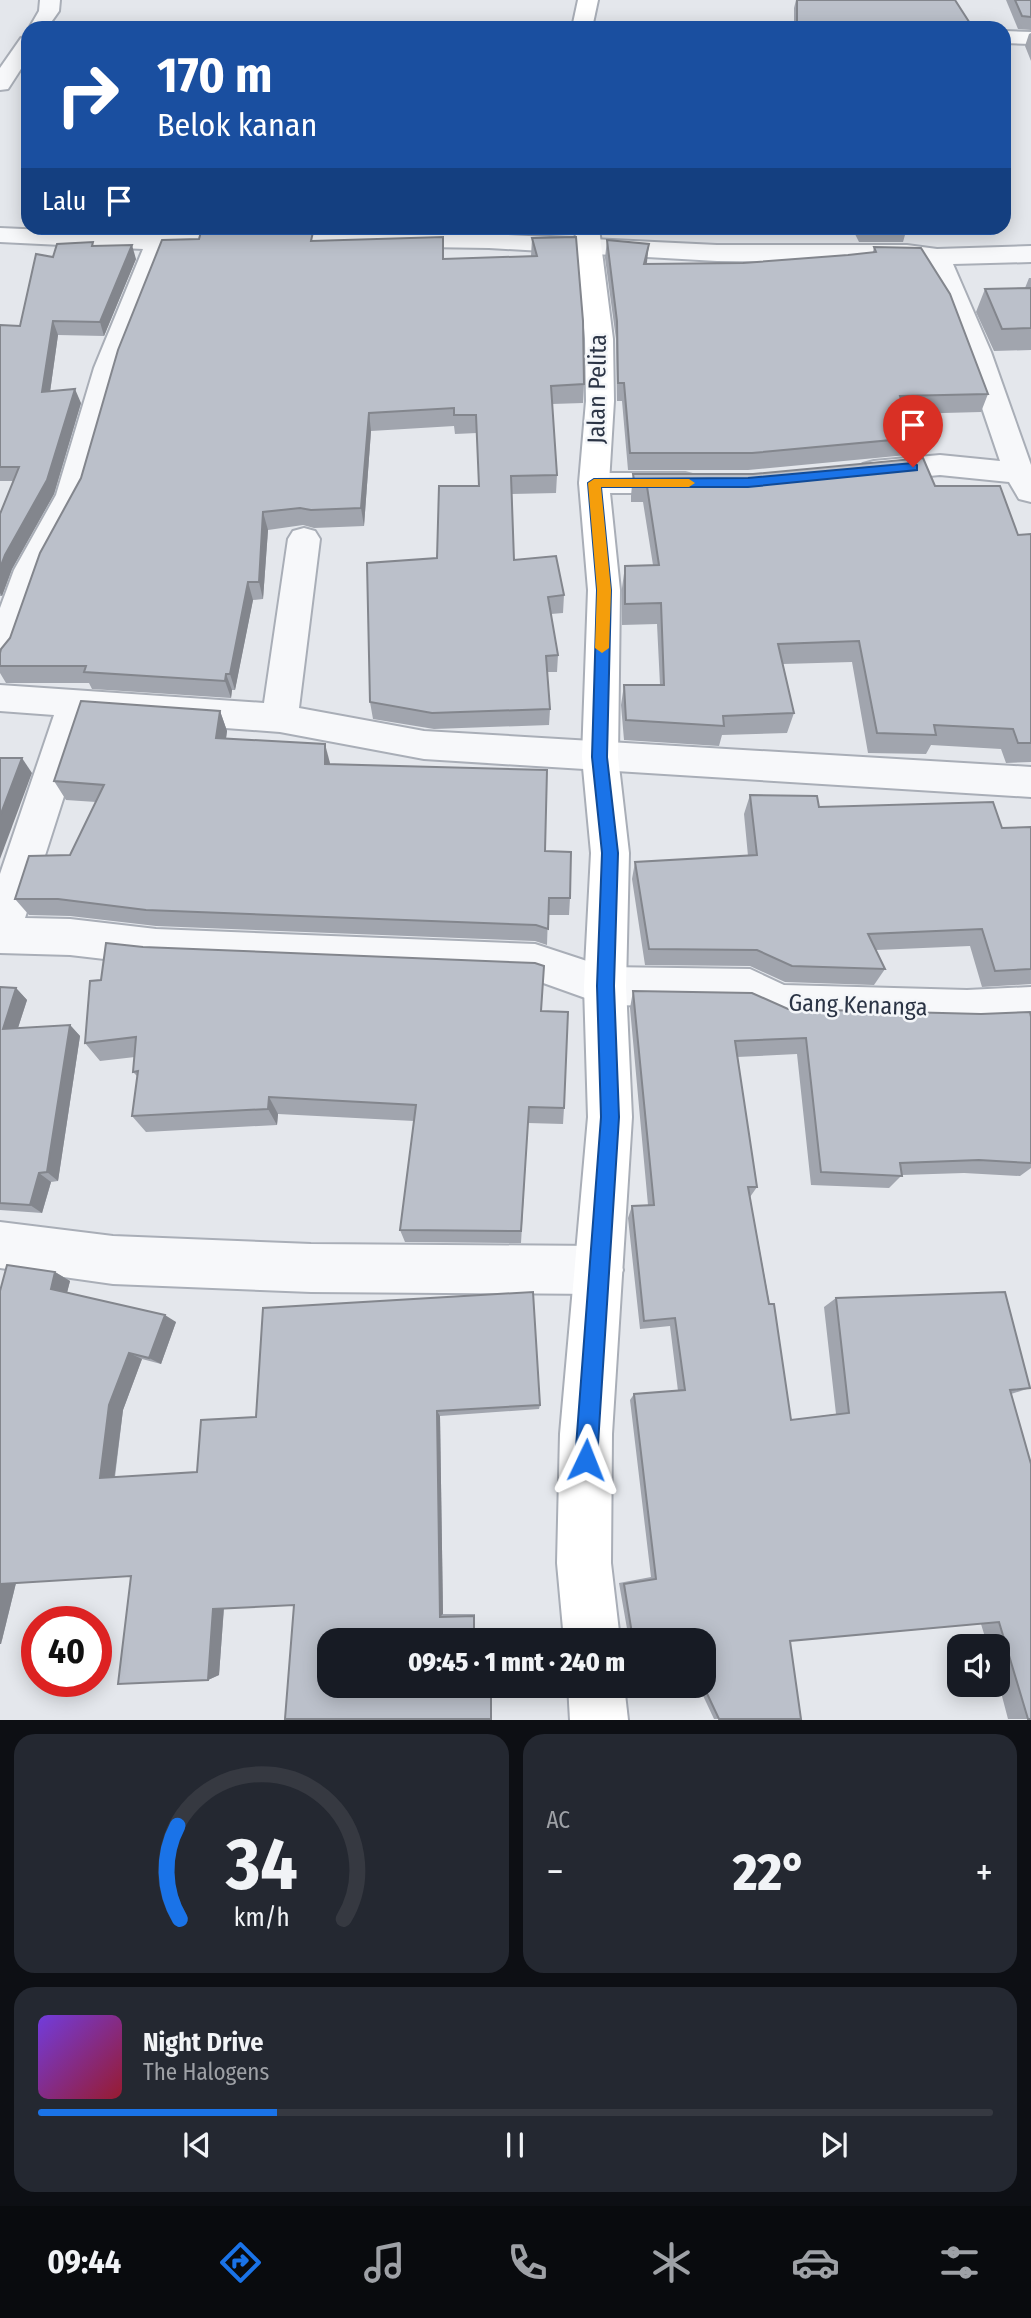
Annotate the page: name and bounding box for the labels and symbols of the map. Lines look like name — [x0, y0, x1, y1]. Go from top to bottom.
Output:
street label: Jalan Pelita — [582, 334, 612, 444]
pin — [883, 395, 943, 467]
street label: Gang Kenanga — [788, 989, 928, 1021]
position arrow — [549, 1423, 623, 1497]
speed limit sign: 40 — [21, 1606, 112, 1697]

